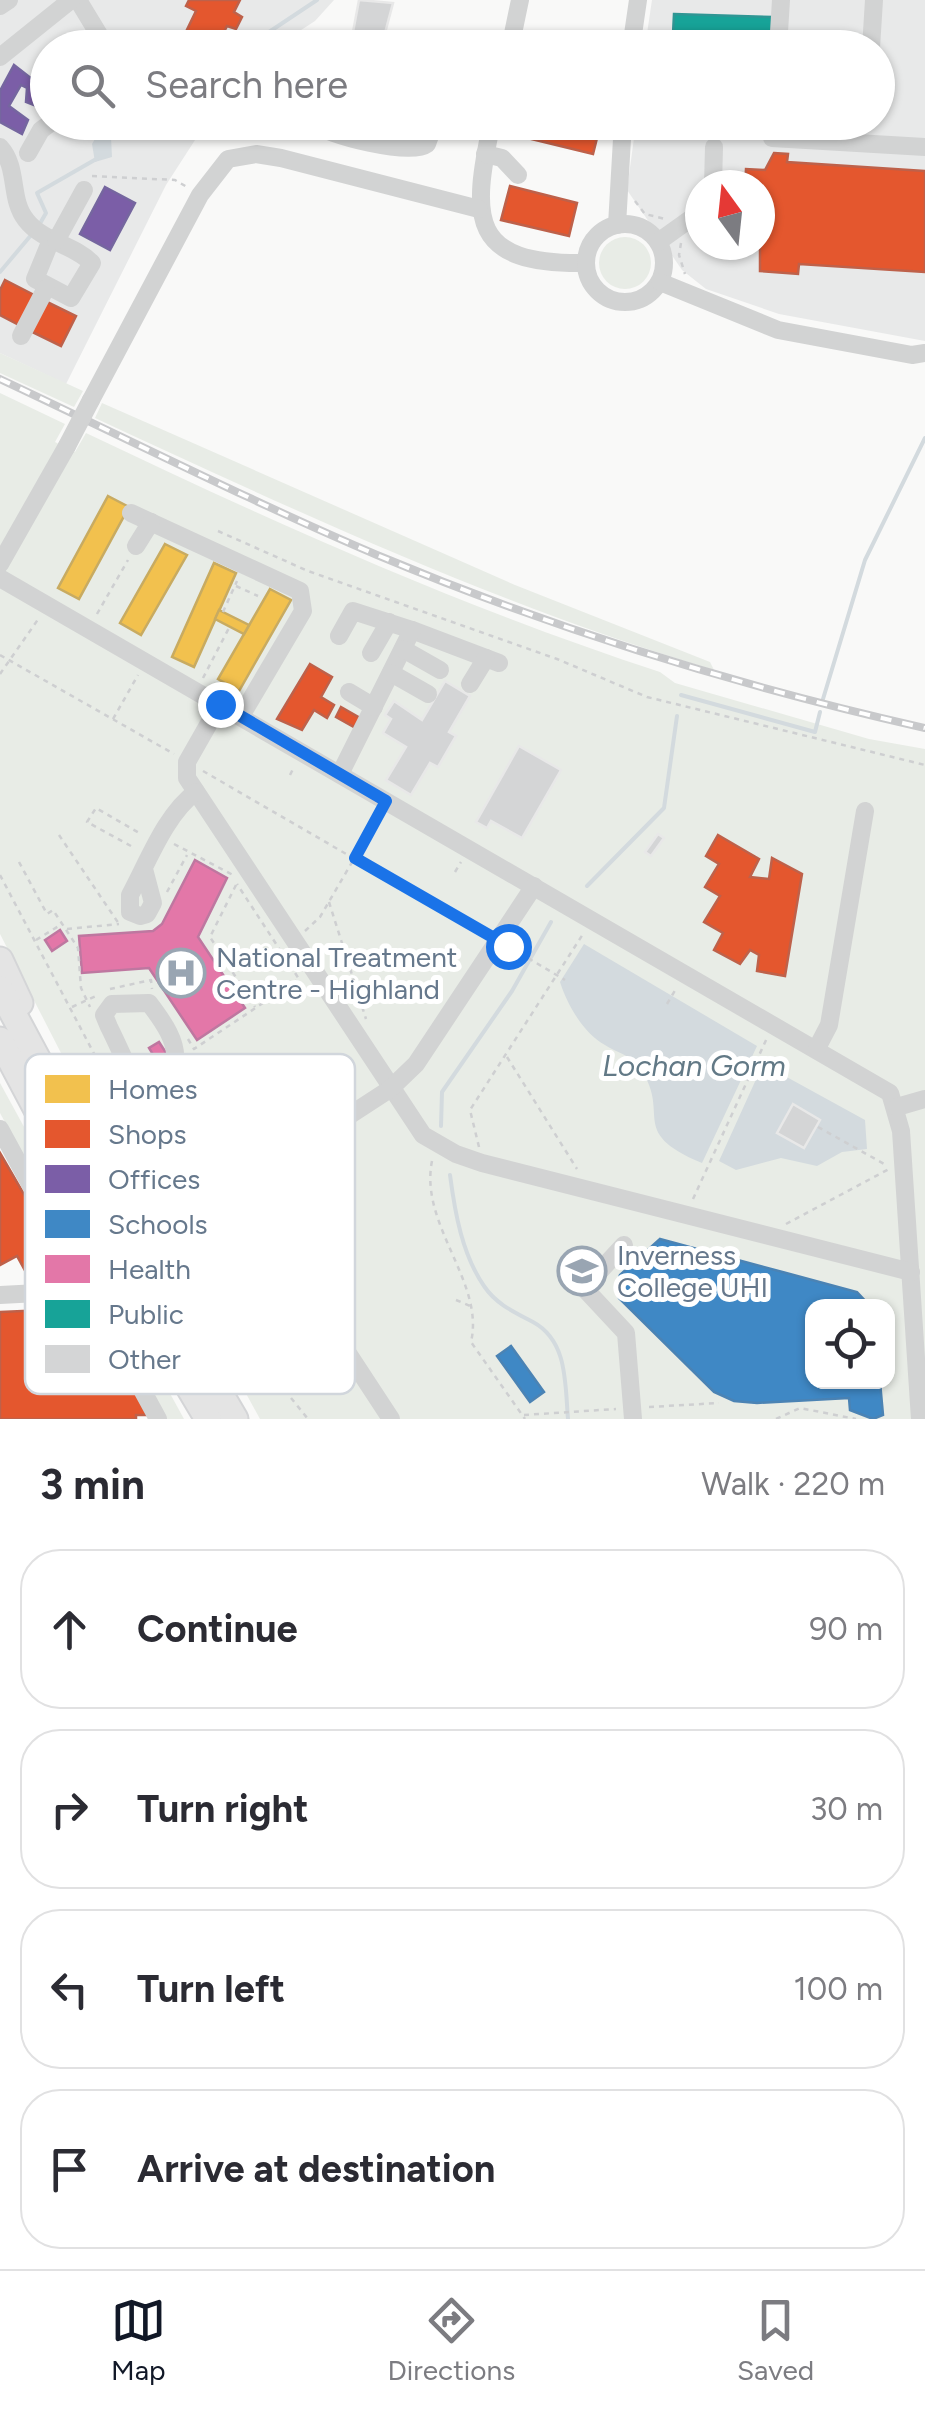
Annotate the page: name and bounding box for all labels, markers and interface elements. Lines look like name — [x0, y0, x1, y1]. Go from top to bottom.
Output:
search box — [30, 30, 895, 140]
icon: search — [65, 58, 120, 113]
text: Search here — [145, 62, 348, 108]
north arrow — [685, 170, 775, 260]
route end — [198, 682, 244, 728]
route start — [486, 924, 532, 970]
place label: National Treatment Centre - Highland — [216, 940, 457, 1006]
hospital icon: National Treatment Centre - Highland — [155, 947, 207, 999]
water label: Lochan Gorm — [602, 1047, 786, 1084]
legend — [25, 1054, 355, 1394]
text: Homes — [108, 1072, 197, 1106]
text: Shops — [108, 1117, 187, 1151]
text: Offices — [108, 1162, 200, 1196]
text: Schools — [108, 1207, 208, 1241]
place label: Inverness College UHI — [617, 1238, 768, 1304]
school or university icon: Inverness College UHI — [556, 1245, 608, 1297]
text: Health — [108, 1252, 191, 1286]
text: Public — [108, 1297, 184, 1331]
map controls — [805, 1299, 895, 1389]
button: locate — [805, 1299, 895, 1389]
text: Other — [108, 1342, 181, 1376]
text: 3 min — [40, 1459, 145, 1510]
text: Walk · 220 m — [701, 1465, 885, 1503]
icon: ahead — [42, 1602, 97, 1657]
text: Continue — [137, 1606, 298, 1652]
text: 90 m — [809, 1610, 883, 1648]
icon: right — [42, 1782, 97, 1837]
text: Turn right — [137, 1786, 309, 1832]
text: 30 m — [810, 1790, 883, 1828]
icon: left — [42, 1962, 97, 2017]
text: Turn left — [137, 1966, 285, 2012]
text: 100 m — [794, 1970, 883, 2008]
icon: arrive — [42, 2142, 97, 2197]
text: Arrive at destination — [137, 2146, 495, 2192]
tab: Map — [111, 2293, 166, 2387]
tab: Directions — [388, 2293, 515, 2387]
tab: Saved — [737, 2293, 814, 2387]

